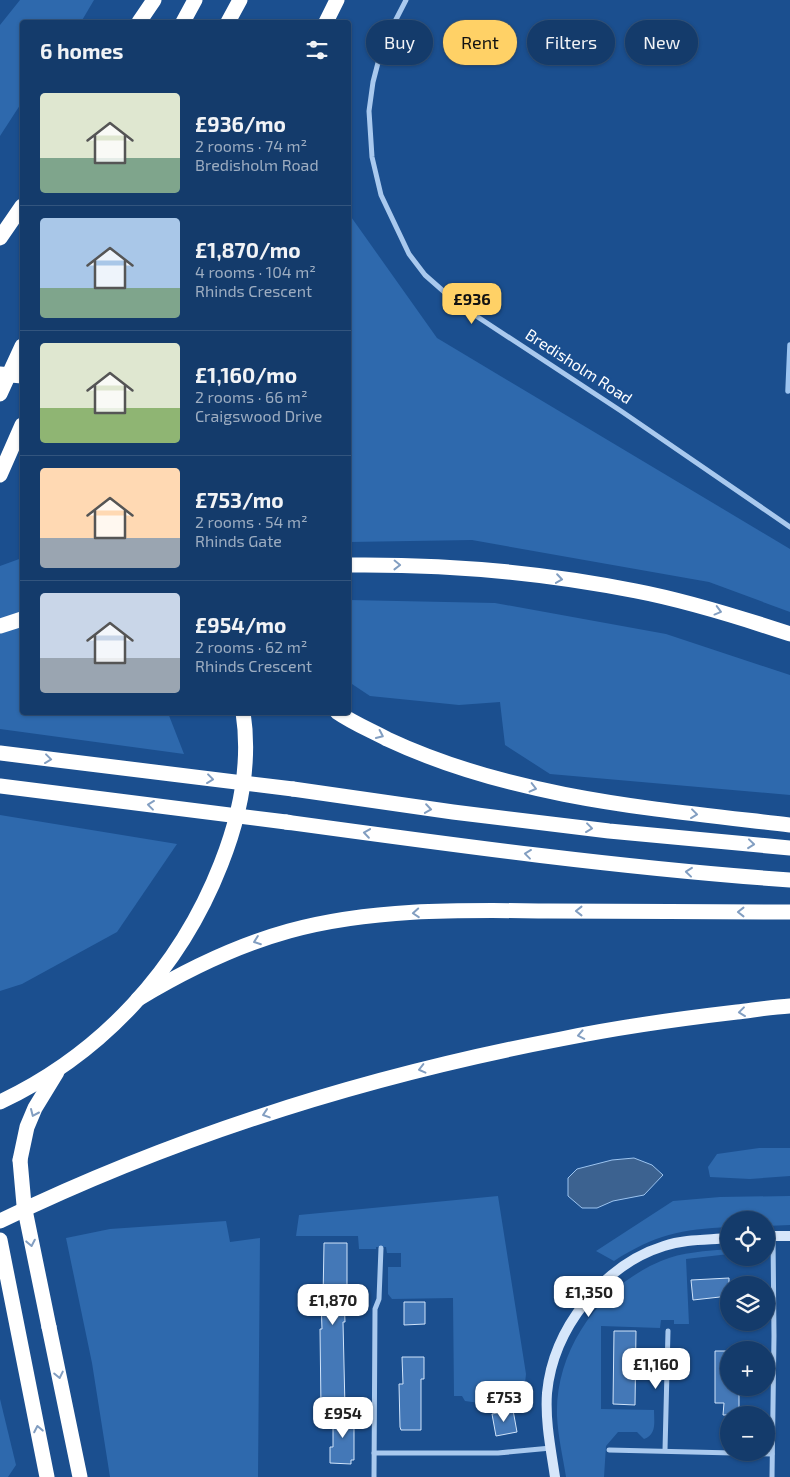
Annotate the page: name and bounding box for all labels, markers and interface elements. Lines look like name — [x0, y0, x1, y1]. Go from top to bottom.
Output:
chip: Buy — [366, 20, 433, 65]
chip: Rent — [443, 20, 517, 65]
chip: Filters — [527, 20, 615, 65]
chip: New — [625, 20, 698, 65]
icon: filters — [303, 36, 331, 64]
text: 6 homes — [40, 38, 123, 63]
text: £936/mo — [195, 111, 286, 136]
icon: home — [80, 113, 140, 173]
text: 2 rooms · 74 m² — [195, 136, 307, 155]
text: Bredisholm Road — [195, 155, 319, 174]
text: £1,870/mo — [195, 237, 301, 262]
icon: home — [80, 238, 140, 298]
text: 4 rooms · 104 m² — [195, 262, 316, 281]
text: Rhinds Crescent — [195, 281, 312, 300]
pin: £936 — [442, 282, 502, 325]
text: £936 — [453, 289, 491, 308]
street label: Bredisholm Road — [522, 324, 636, 407]
text: £1,160/mo — [195, 362, 297, 387]
icon: home — [80, 363, 140, 423]
text: 2 rooms · 66 m² — [195, 387, 308, 406]
text: Craigswood Drive — [195, 406, 322, 425]
text: £753/mo — [195, 487, 284, 512]
icon: home — [80, 488, 140, 548]
text: 2 rooms · 54 m² — [195, 512, 308, 531]
text: Rhinds Gate — [195, 531, 282, 550]
one-way arrow — [394, 560, 402, 570]
one-way arrow — [555, 573, 564, 583]
one-way arrow — [714, 605, 723, 616]
text: £954/mo — [195, 612, 287, 637]
icon: home — [80, 613, 140, 673]
text: 2 rooms · 62 m² — [195, 637, 307, 656]
text: Rhinds Crescent — [195, 656, 312, 675]
one-way arrow — [375, 729, 384, 739]
one-way arrow — [45, 753, 53, 764]
one-way arrow — [206, 773, 214, 784]
one-way arrow — [529, 782, 538, 793]
one-way arrow — [147, 800, 155, 811]
one-way arrow — [424, 803, 432, 813]
one-way arrow — [690, 808, 698, 819]
one-way arrow — [585, 822, 593, 833]
one-way arrow — [362, 828, 370, 839]
one-way arrow — [747, 838, 755, 849]
one-way arrow — [523, 849, 531, 860]
one-way arrow — [685, 867, 693, 878]
one-way arrow — [575, 906, 582, 916]
one-way arrow — [737, 907, 745, 917]
one-way arrow — [412, 908, 420, 919]
one-way arrow — [253, 935, 262, 945]
one-way arrow — [737, 1006, 745, 1017]
one-way arrow — [576, 1029, 585, 1039]
one-way arrow — [418, 1063, 427, 1074]
one-way arrow — [29, 1108, 40, 1117]
one-way arrow — [262, 1108, 271, 1118]
map controls — [720, 1211, 775, 1461]
button: locate — [720, 1211, 775, 1266]
one-way arrow — [25, 1238, 36, 1247]
pin: £1,350 — [548, 1276, 630, 1318]
button: layers — [720, 1276, 775, 1331]
text: £1,350 — [565, 1282, 613, 1301]
pin: £1,870 — [292, 1284, 374, 1326]
text: £1,870 — [309, 1290, 357, 1309]
button: + — [720, 1341, 775, 1396]
pin: £1,160 — [615, 1348, 697, 1390]
text: £1,160 — [633, 1354, 679, 1373]
one-way arrow — [53, 1370, 64, 1379]
pin: £753 — [474, 1380, 534, 1423]
text: £753 — [486, 1387, 522, 1406]
pin: £954 — [313, 1396, 373, 1439]
text: £954 — [324, 1403, 362, 1422]
button: − — [720, 1406, 775, 1461]
one-way arrow — [33, 1425, 44, 1434]

